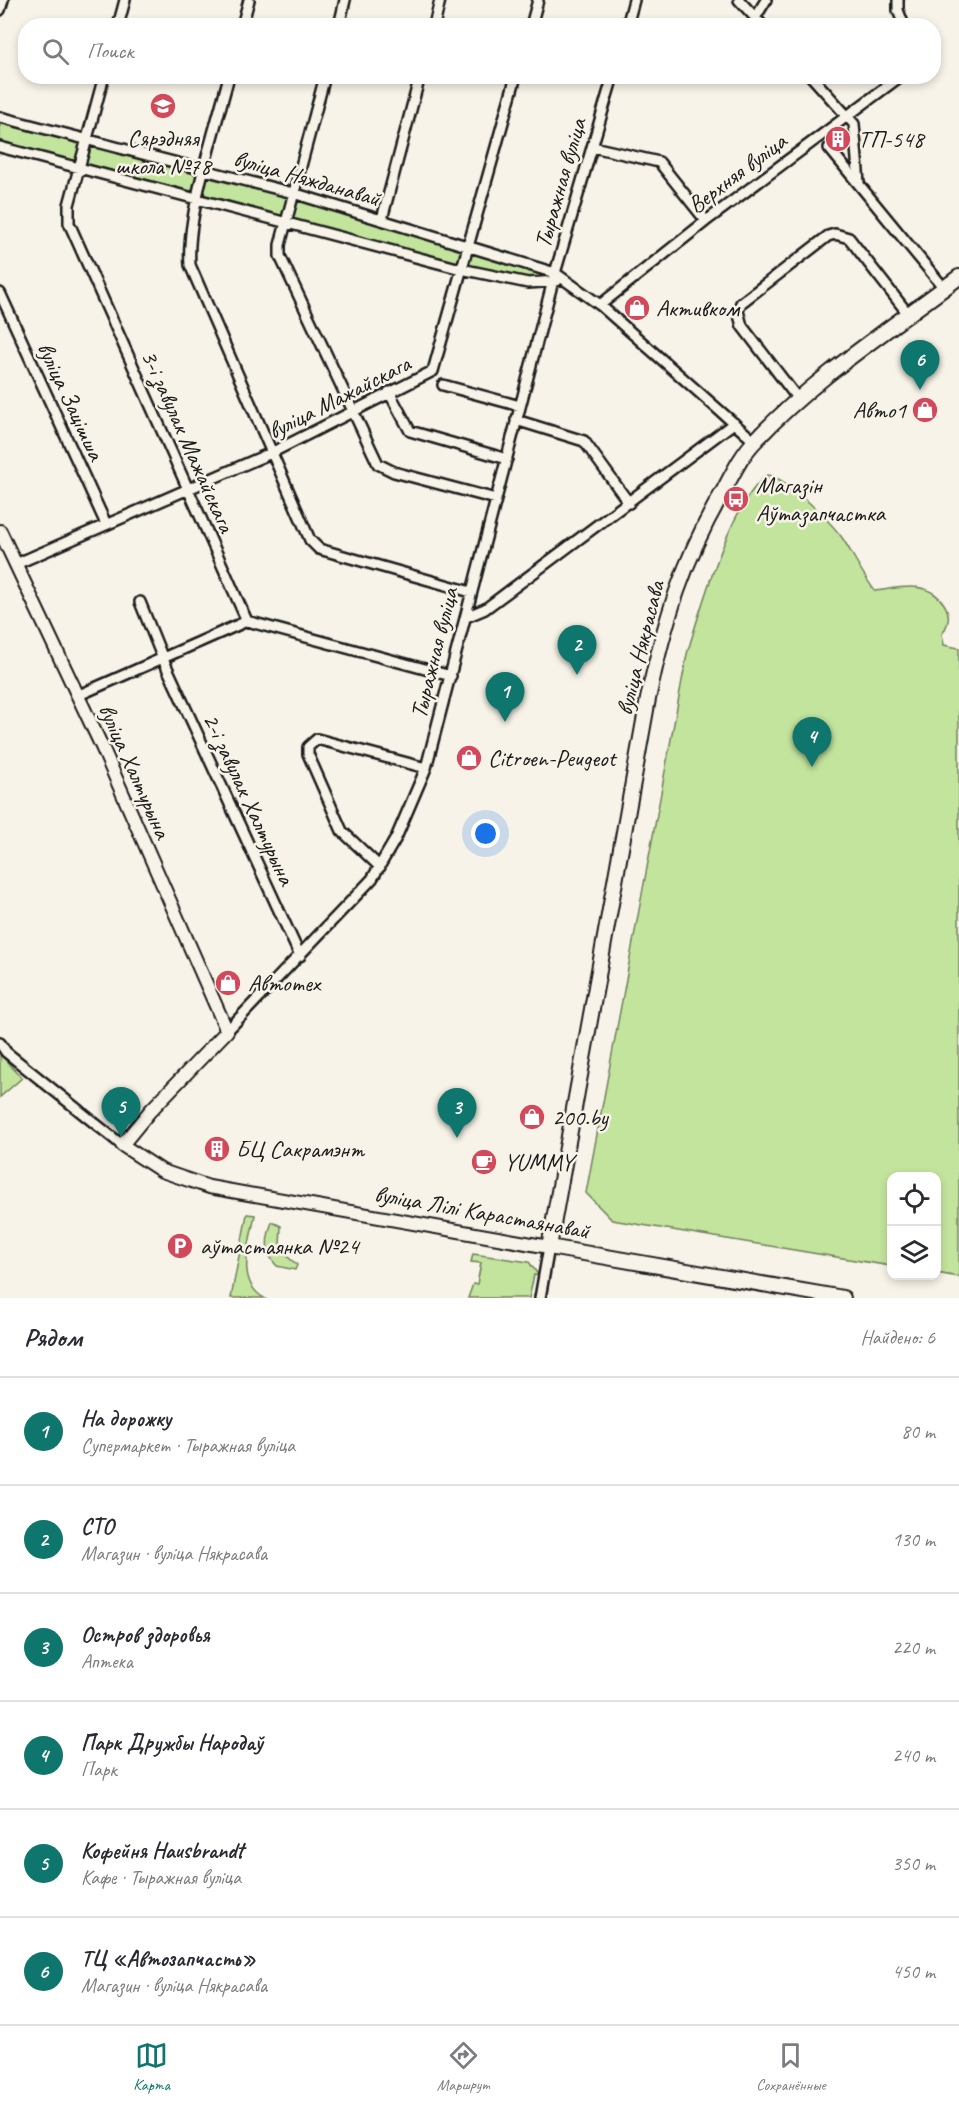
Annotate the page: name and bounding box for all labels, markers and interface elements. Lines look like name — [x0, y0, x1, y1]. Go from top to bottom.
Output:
search box — [18, 18, 941, 84]
icon: search — [39, 35, 72, 68]
text: Поиск — [87, 37, 133, 65]
school or university icon: Сярэдняя школа №78 — [148, 91, 178, 121]
street label: Тыражная вуліца — [527, 113, 593, 251]
place label: Сярэдняя школа №78 — [115, 123, 213, 181]
building icon: ТП-548 — [823, 124, 853, 154]
place label: ТП-548 — [858, 124, 926, 154]
street label: Верхняя вуліца — [682, 125, 794, 220]
street label: вуліца Няжданавай — [230, 143, 386, 214]
shop icon: Активком — [622, 293, 652, 323]
place label: Активком — [656, 293, 741, 323]
street label: вуліца Зацішша — [31, 337, 112, 466]
pin: 6 — [900, 340, 940, 390]
street label: 3-і завулак Мажайскага — [133, 345, 242, 539]
street label: вуліца Мажайскага — [263, 348, 416, 446]
place label: Авто1 — [853, 395, 907, 425]
shop icon: Авто1 — [910, 395, 940, 425]
place label: Магазін Аўтазапчастка — [756, 470, 887, 528]
bus stop icon: Магазін Аўтазапчастка — [721, 484, 751, 514]
street label: вуліца Някрасава — [609, 576, 671, 718]
street label: Тыражная вуліца — [403, 583, 465, 721]
pin: 2 — [558, 626, 596, 675]
pin: 1 — [486, 672, 524, 722]
street label: вуліца Халтурына — [92, 699, 179, 844]
street label: 2-і завулак Халтурына — [195, 708, 303, 892]
pin: 4 — [792, 718, 832, 767]
shop icon: Citroen-Peugeot — [454, 743, 484, 773]
place label: Citroen-Peugeot — [488, 743, 617, 773]
your location — [471, 819, 500, 848]
shop icon: Автотех — [213, 968, 243, 998]
place label: Автотех — [248, 968, 322, 998]
pin: 5 — [102, 1088, 140, 1137]
pin: 3 — [438, 1088, 476, 1138]
shop icon: 200.by — [517, 1102, 547, 1132]
place label: 200.by — [552, 1102, 610, 1132]
building icon: БЦ Сакрамэнт — [202, 1134, 232, 1164]
place label: БЦ Сакрамэнт — [236, 1134, 365, 1164]
cafe icon: YUMMY — [469, 1147, 499, 1177]
place label: YUMMY — [504, 1147, 578, 1177]
map controls — [887, 1172, 941, 1280]
button: locate — [887, 1172, 941, 1226]
street label: вуліца Лілі Карастаянавай — [372, 1178, 594, 1246]
button: layers — [887, 1226, 941, 1280]
parking icon: аўтастаянка №24 — [165, 1231, 195, 1261]
place label: аўтастаянка №24 — [200, 1231, 361, 1261]
text: Рядом — [24, 1321, 82, 1354]
text: Найдено: 6 — [860, 1325, 935, 1350]
text: На дорожку — [81, 1405, 171, 1433]
text: 1 — [39, 1419, 48, 1444]
text: 80 m — [901, 1419, 935, 1444]
text: Супермаркет · Тыражная вуліца — [81, 1433, 295, 1458]
text: СТО — [81, 1513, 113, 1541]
text: 2 — [39, 1527, 48, 1552]
text: 130 m — [892, 1527, 935, 1552]
text: Магазин · вуліца Някрасава — [81, 1541, 267, 1566]
text: Остров здоровья — [81, 1621, 210, 1649]
text: 3 — [39, 1635, 48, 1660]
text: 220 m — [892, 1635, 935, 1660]
text: Аптека — [81, 1649, 133, 1674]
text: Парк Дружбы Народаў — [81, 1729, 263, 1757]
text: 4 — [39, 1743, 48, 1768]
text: 240 m — [892, 1743, 935, 1768]
text: Парк — [81, 1757, 117, 1782]
text: Кофейня Hausbrandt — [81, 1837, 244, 1865]
text: 5 — [39, 1851, 48, 1876]
text: 350 m — [892, 1851, 935, 1876]
text: Кафе · Тыражная вуліца — [81, 1865, 241, 1890]
text: ТЦ «Автозапчасть» — [81, 1945, 256, 1973]
text: 6 — [39, 1959, 48, 1984]
text: 450 m — [892, 1959, 935, 1984]
text: Магазин · вуліца Някрасава — [81, 1973, 267, 1998]
tab: Карта — [133, 2039, 170, 2095]
tab: Маршрут — [437, 2039, 489, 2095]
tab: Сохранённые — [756, 2039, 826, 2095]

